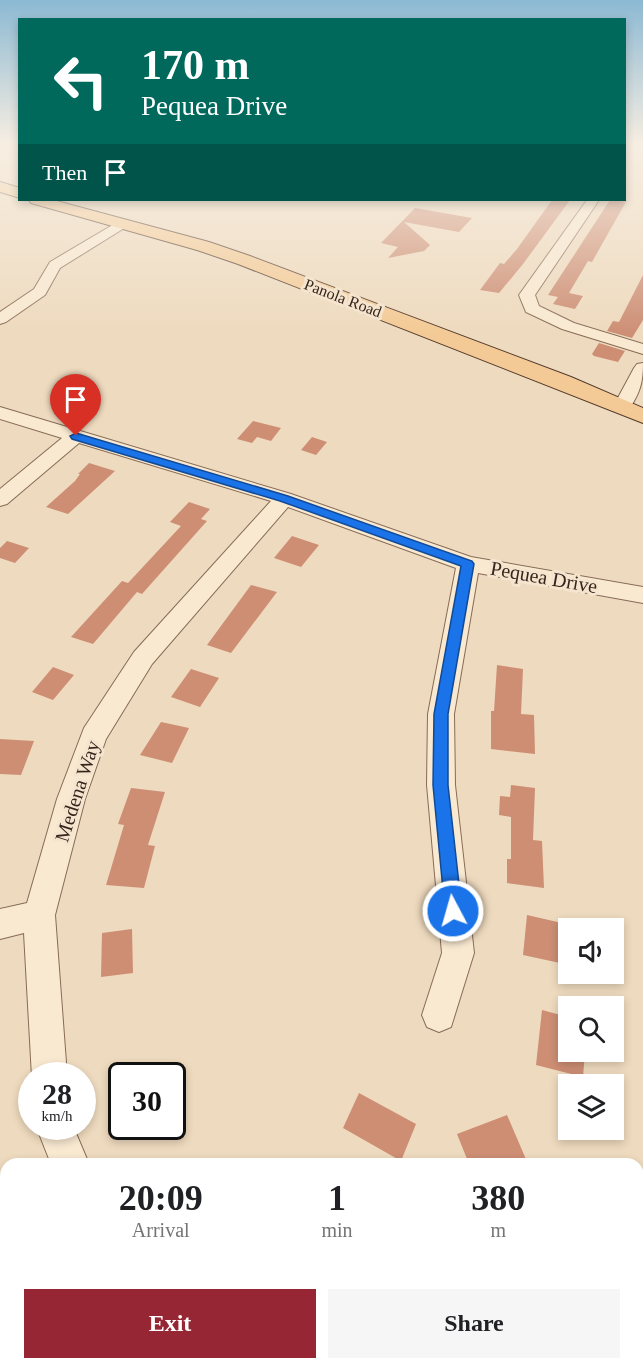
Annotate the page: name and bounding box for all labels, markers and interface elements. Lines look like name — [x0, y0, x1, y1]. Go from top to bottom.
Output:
icon: left — [42, 42, 120, 120]
text: 170 m — [141, 42, 250, 88]
text: Pequea Drive — [141, 91, 287, 121]
icon: arrive — [99, 156, 132, 189]
text: Then — [42, 160, 87, 185]
street label: Panola Road — [302, 275, 384, 321]
pin — [50, 374, 101, 436]
icon: arrive — [59, 383, 92, 416]
street label: Pequea Drive — [489, 557, 599, 598]
street label: Medena Way — [50, 738, 105, 845]
position arrow — [421, 879, 485, 943]
map controls — [558, 918, 624, 1140]
button: sound — [558, 918, 624, 984]
button: search — [558, 996, 624, 1062]
speed limit sign: 30 — [108, 1062, 186, 1140]
button: layers — [558, 1074, 624, 1140]
text: 28 — [42, 1077, 72, 1110]
text: km/h — [42, 1108, 72, 1124]
text: 20:09 — [119, 1178, 203, 1218]
text: 1 — [328, 1178, 346, 1218]
text: 380 — [471, 1178, 525, 1218]
text: Arrival — [132, 1219, 190, 1241]
text: min — [321, 1219, 353, 1241]
text: m — [491, 1219, 506, 1241]
button: Exit — [24, 1289, 316, 1358]
button: Share — [328, 1289, 620, 1358]

